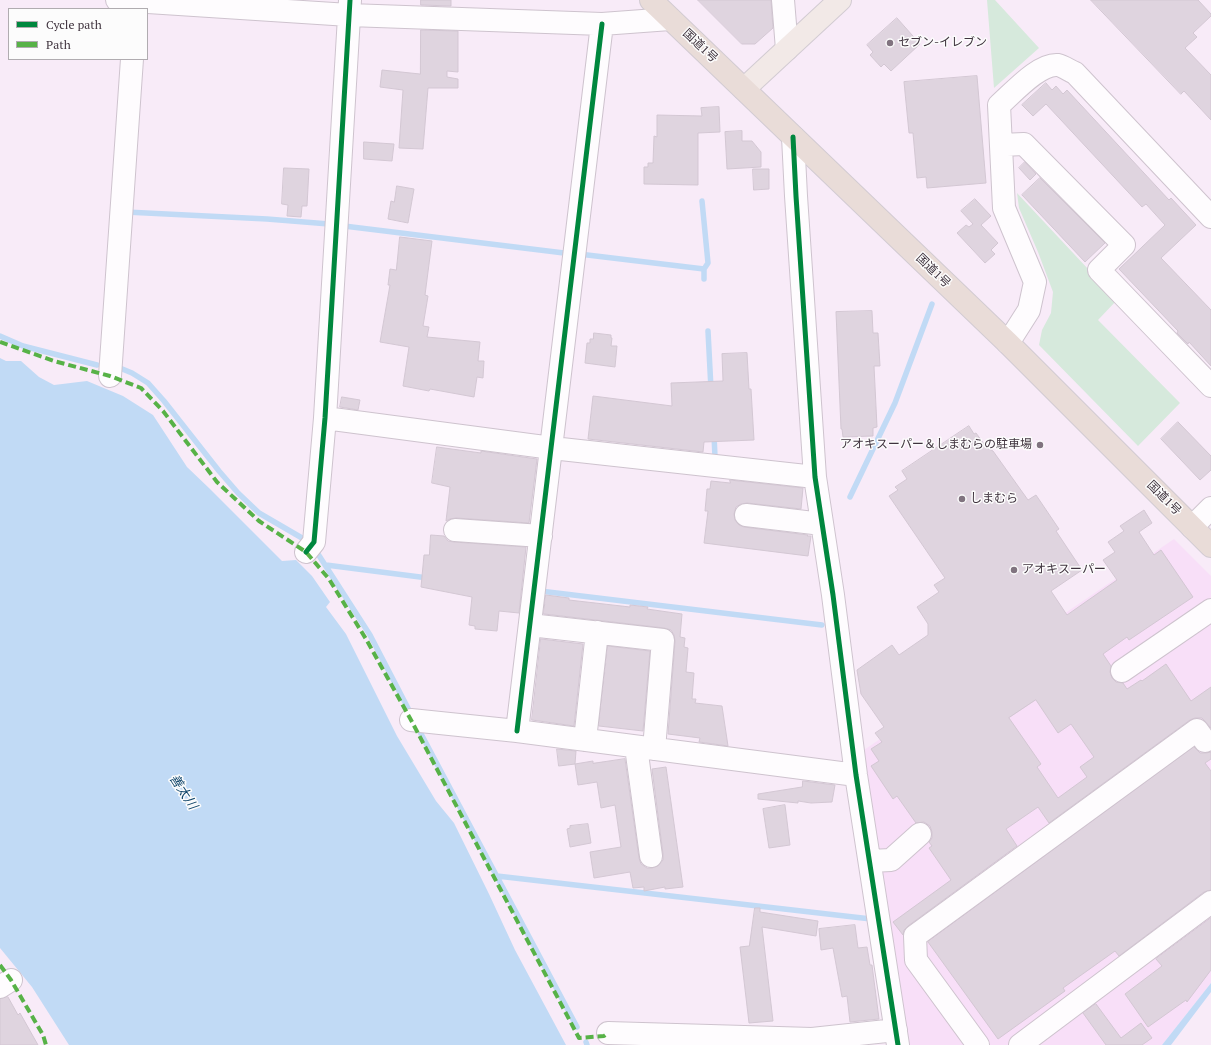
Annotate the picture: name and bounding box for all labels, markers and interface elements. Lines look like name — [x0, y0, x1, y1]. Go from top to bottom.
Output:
legend — [8, 8, 148, 60]
text: Cycle path — [46, 17, 102, 32]
street label: 国道1号 — [680, 26, 720, 66]
place label: セブン-イレブン — [898, 36, 987, 50]
text: Path — [46, 37, 71, 52]
marker: セブン-イレブン — [885, 38, 895, 48]
street label: 国道1号 — [913, 251, 953, 291]
place label: アオキスーパー＆しまむらの駐車場 — [840, 438, 1032, 452]
marker: アオキスーパー＆しまむらの駐車場 — [1035, 440, 1045, 450]
street label: 国道1号 — [1144, 478, 1184, 518]
place label: しまむら — [970, 492, 1018, 506]
marker: しまむら — [957, 494, 967, 504]
place label: アオキスーパー — [1022, 563, 1106, 577]
marker: アオキスーパー — [1009, 565, 1019, 575]
water label: 善太川 — [166, 771, 200, 813]

